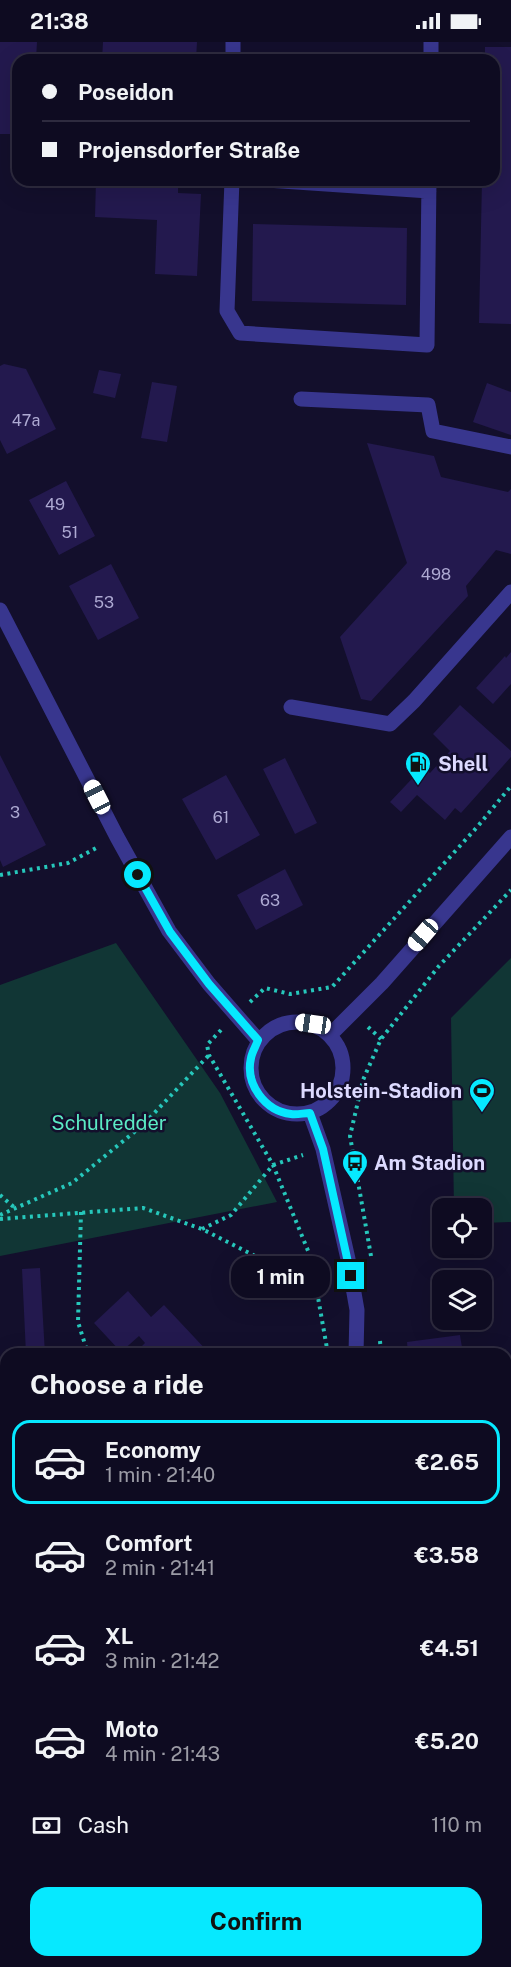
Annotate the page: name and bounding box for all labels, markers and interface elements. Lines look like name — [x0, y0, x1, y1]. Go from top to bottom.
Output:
text: 21:38 — [30, 8, 89, 34]
text: Poseidon — [78, 79, 174, 105]
text: Projensdorfer Straße — [78, 137, 300, 163]
house number: 47a — [12, 411, 40, 430]
house number: 49 — [45, 495, 65, 514]
house number: 51 — [62, 523, 78, 542]
house number: 498 — [421, 565, 451, 584]
house number: 53 — [94, 593, 114, 612]
fuel station icon: Shell — [403, 749, 433, 787]
place label: Shell — [438, 752, 488, 776]
car — [81, 777, 113, 817]
house number: 3 — [10, 803, 20, 822]
house number: 61 — [213, 808, 229, 827]
route start — [124, 861, 151, 888]
house number: 63 — [260, 891, 280, 910]
car — [404, 916, 442, 954]
car — [294, 1013, 332, 1035]
sports icon: Holstein-Stadion — [467, 1076, 497, 1114]
place label: Holstein-Stadion — [300, 1079, 462, 1103]
park label: Schulredder — [51, 1111, 167, 1135]
bus stop icon: Am Stadion — [340, 1148, 370, 1186]
place label: Am Stadion — [374, 1151, 485, 1175]
map controls — [432, 1198, 492, 1330]
button: locate — [432, 1198, 492, 1258]
callout: 1 min — [231, 1255, 330, 1297]
route end — [337, 1262, 364, 1289]
text: 1 min — [256, 1265, 305, 1289]
button: layers — [432, 1270, 492, 1330]
text: Choose a ride — [30, 1368, 204, 1400]
icon: car — [33, 1435, 87, 1489]
text: Economy — [105, 1437, 201, 1463]
text: €2.65 — [415, 1449, 479, 1475]
text: 1 min · 21:40 — [105, 1463, 215, 1487]
icon: car — [33, 1528, 87, 1582]
text: Comfort — [105, 1530, 192, 1556]
text: €3.58 — [414, 1542, 479, 1568]
text: 2 min · 21:41 — [105, 1556, 215, 1580]
icon: car — [33, 1621, 87, 1675]
text: XL — [105, 1623, 133, 1649]
text: €4.51 — [420, 1635, 479, 1661]
text: 3 min · 21:42 — [105, 1649, 220, 1673]
icon: car — [33, 1714, 87, 1768]
text: Moto — [105, 1716, 159, 1742]
text: €5.20 — [415, 1728, 479, 1754]
text: 4 min · 21:43 — [105, 1742, 220, 1766]
icon: cash — [30, 1809, 63, 1842]
text: Cash — [78, 1812, 129, 1838]
text: 110 m — [431, 1813, 482, 1837]
button: Confirm — [30, 1887, 482, 1956]

